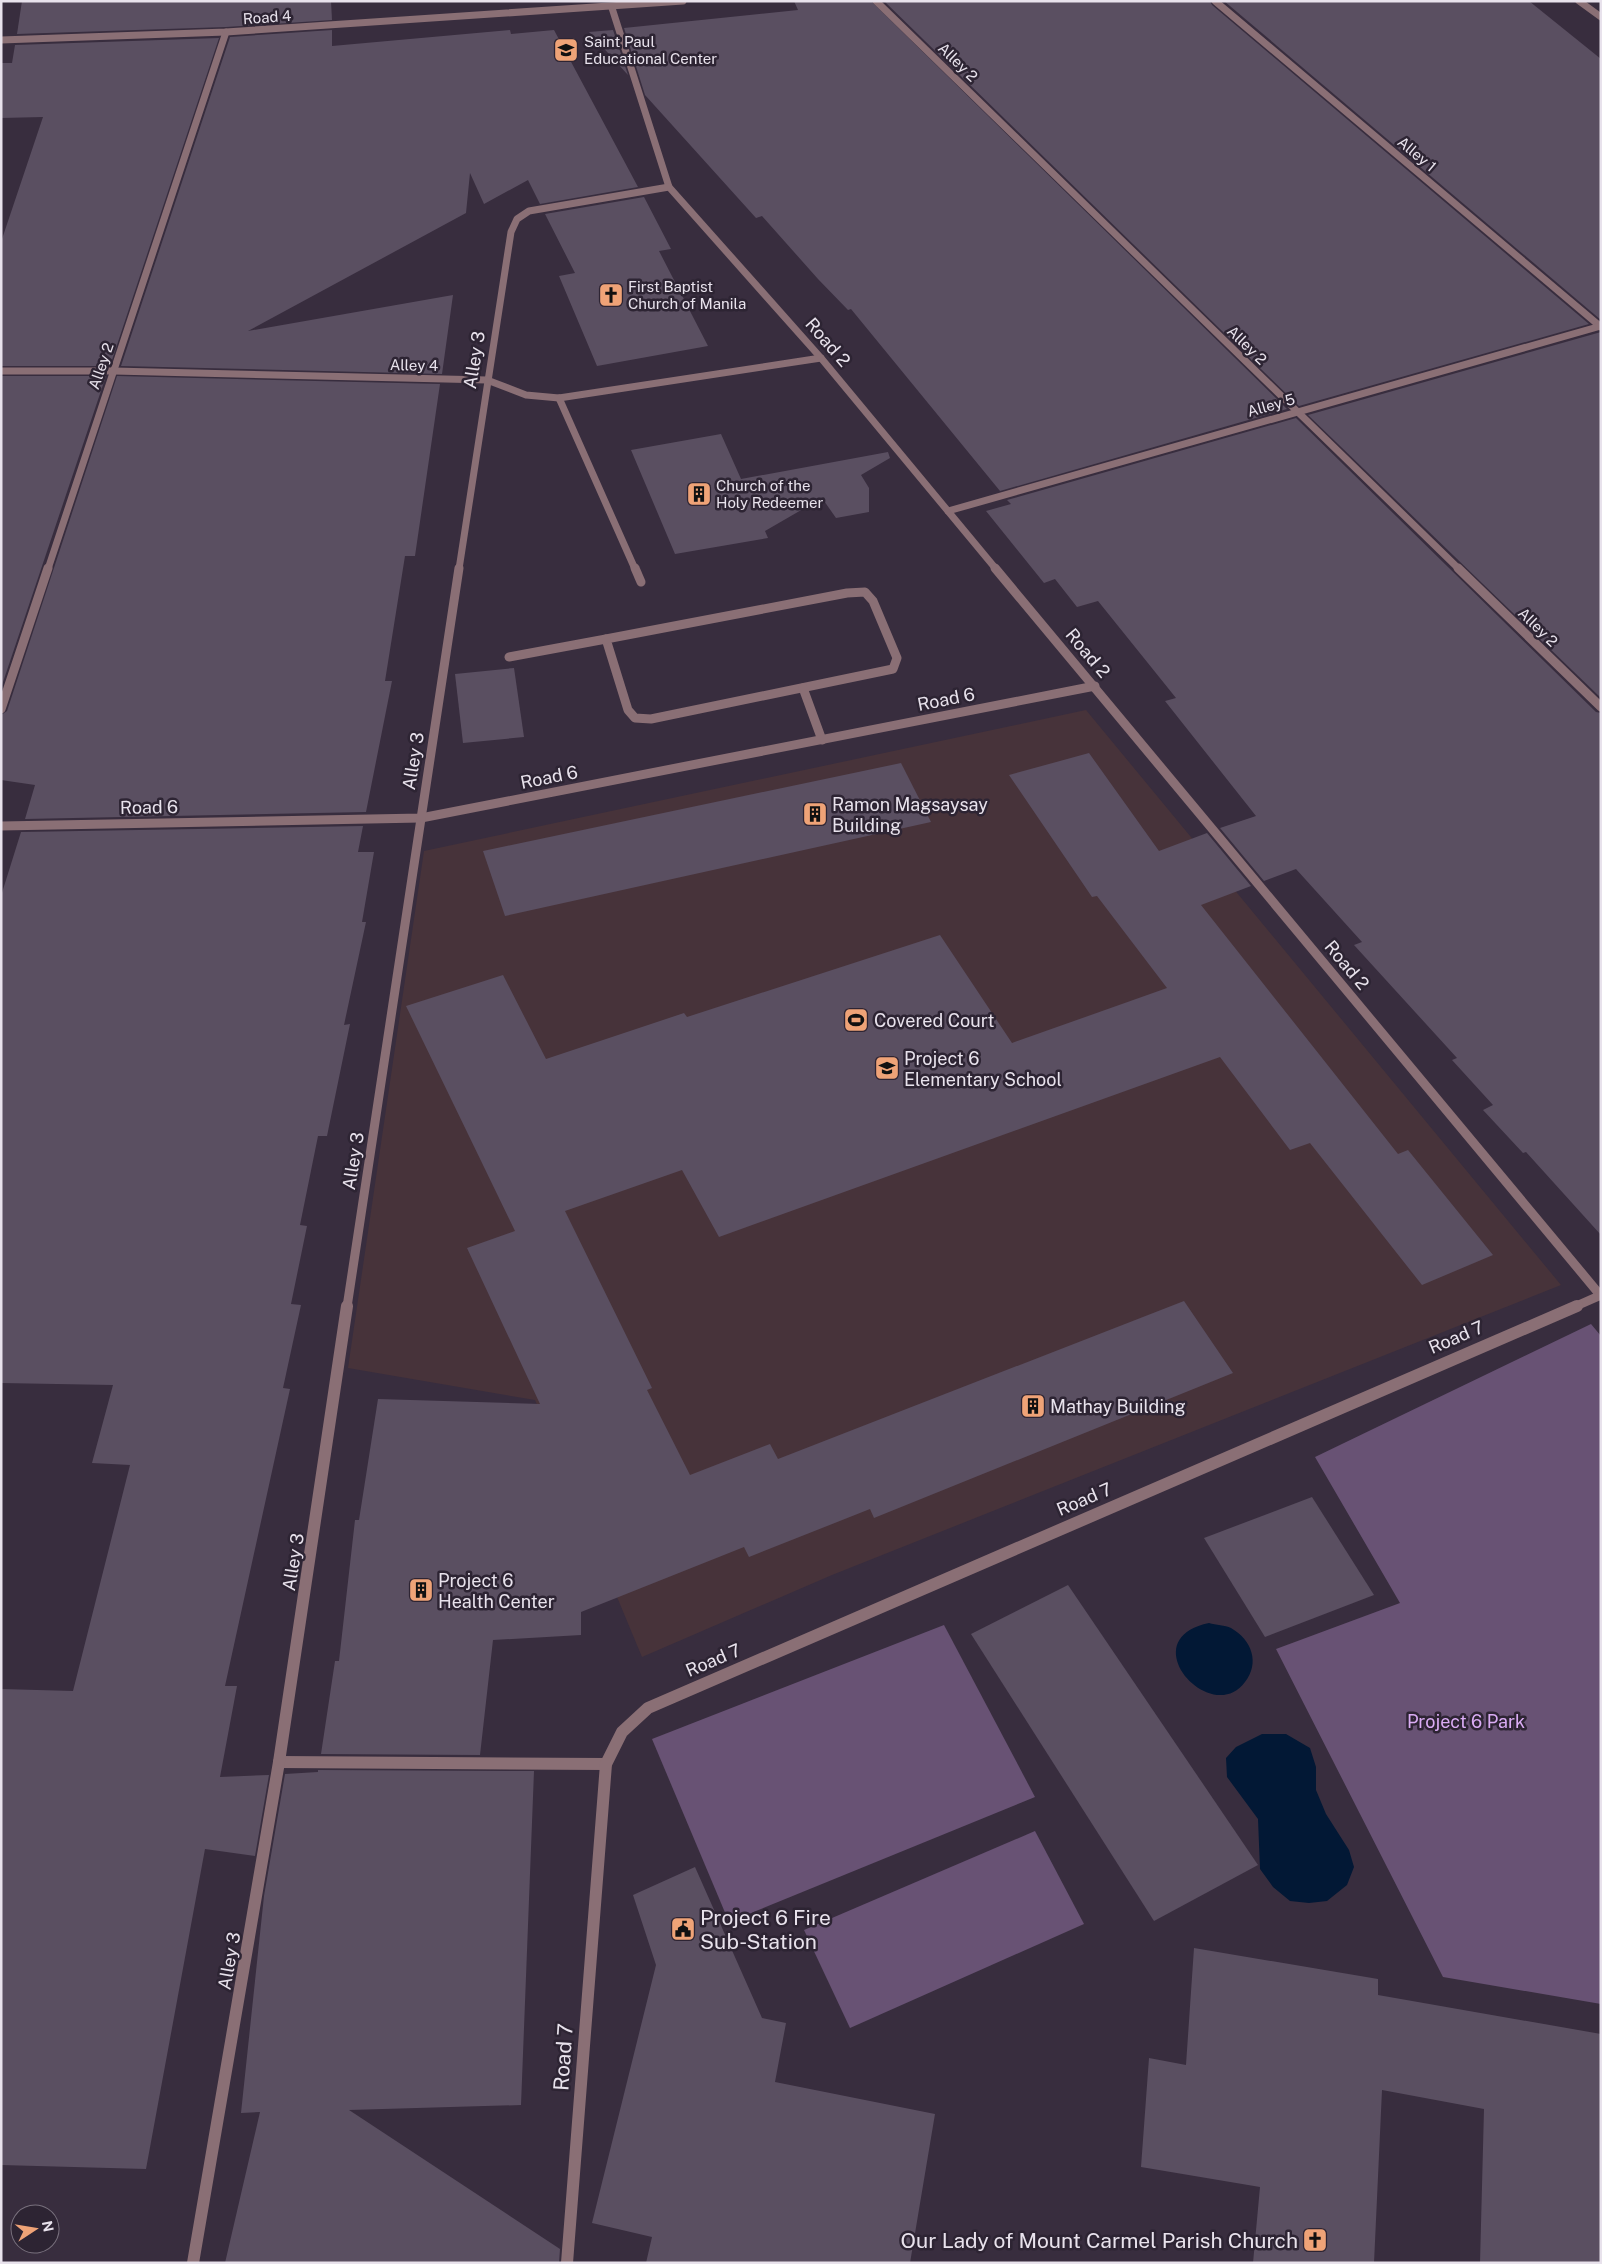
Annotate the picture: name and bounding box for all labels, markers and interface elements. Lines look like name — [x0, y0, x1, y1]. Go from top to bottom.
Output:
street label: Road 4 — [242, 7, 292, 27]
place label: Saint Paul Educational Center — [584, 33, 717, 67]
school or university icon: Saint Paul Educational Center — [553, 37, 579, 63]
street label: Alley 2 — [935, 39, 981, 85]
street label: Alley 1 — [1394, 133, 1440, 175]
place label: First Baptist Church of Manila — [628, 278, 746, 312]
church icon: First Baptist Church of Manila — [598, 282, 624, 308]
street label: Road 2 — [801, 313, 855, 371]
street label: Alley 2 — [1224, 322, 1270, 368]
street label: Alley 3 — [459, 330, 489, 390]
street label: Alley 2 — [85, 340, 117, 392]
street label: Alley 4 — [390, 356, 438, 374]
street label: Alley 5 — [1245, 390, 1297, 420]
place label: Church of the Holy Redeemer — [716, 477, 824, 511]
building icon: Church of the Holy Redeemer — [686, 481, 712, 507]
street label: Alley 2 — [1515, 604, 1561, 650]
street label: Road 2 — [1061, 624, 1115, 682]
street label: Road 6 — [915, 683, 977, 715]
street label: Alley 3 — [398, 731, 428, 791]
street label: Road 6 — [518, 761, 580, 793]
place label: Ramon Magsaysay Building — [832, 794, 988, 836]
street label: Road 6 — [120, 796, 178, 818]
building icon: Ramon Magsaysay Building — [802, 801, 828, 827]
street label: Road 2 — [1320, 936, 1374, 994]
sports icon: Covered Court — [843, 1007, 869, 1033]
place label: Covered Court — [874, 1010, 995, 1031]
place label: Project 6 Elementary School — [904, 1048, 1062, 1090]
school or university icon: Project 6 Elementary School — [874, 1055, 900, 1081]
street label: Alley 3 — [338, 1131, 368, 1191]
street label: Road 7 — [1425, 1316, 1487, 1358]
building icon: Mathay Building — [1020, 1393, 1046, 1419]
place label: Mathay Building — [1050, 1396, 1186, 1417]
street label: Road 7 — [1053, 1478, 1115, 1520]
street label: Alley 3 — [278, 1532, 308, 1592]
place label: Project 6 Health Center — [438, 1570, 555, 1612]
building icon: Project 6 Health Center — [408, 1577, 434, 1603]
street label: Road 7 — [682, 1639, 744, 1681]
park label: Project 6 Park — [1407, 1711, 1525, 1732]
place label: Project 6 Fire Sub-Station — [700, 1905, 831, 1954]
public building icon: Project 6 Fire Sub-Station — [670, 1916, 696, 1942]
street label: Alley 3 — [214, 1930, 244, 1992]
street label: Road 7 — [548, 2022, 578, 2092]
north arrow — [10, 2204, 60, 2254]
text: N — [39, 2219, 57, 2233]
church icon: Our Lady of Mount Carmel Parish Church — [1302, 2227, 1328, 2253]
place label: Our Lady of Mount Carmel Parish Church — [901, 2228, 1298, 2253]

